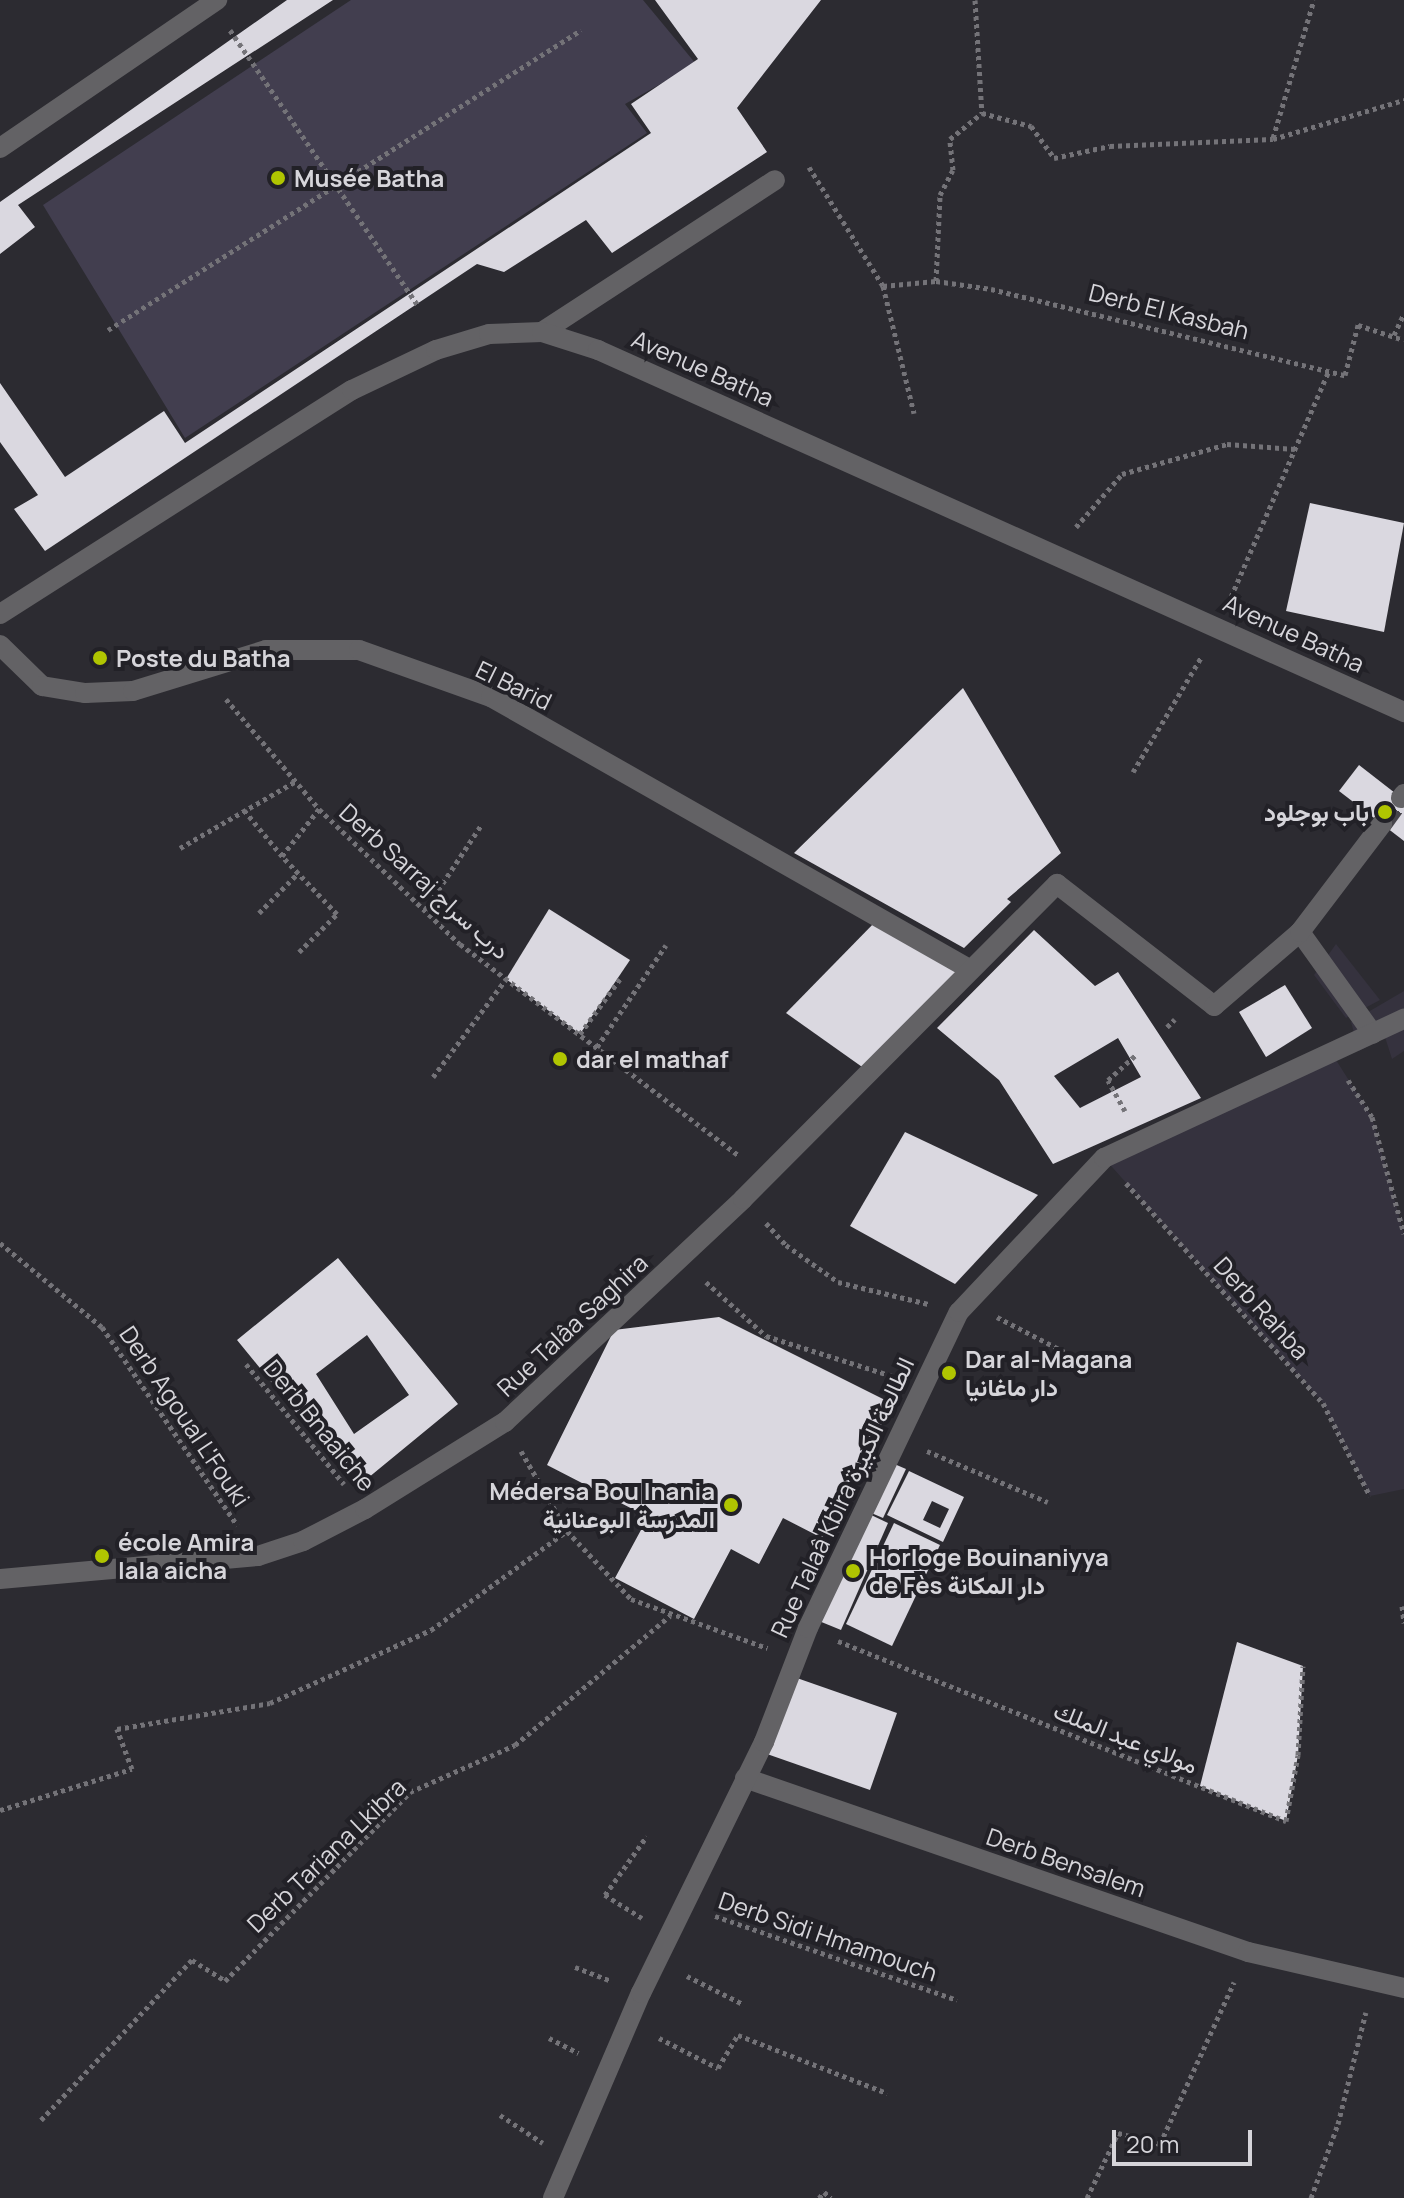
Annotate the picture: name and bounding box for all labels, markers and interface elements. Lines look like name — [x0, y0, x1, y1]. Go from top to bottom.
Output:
place label: Musée Batha — [294, 164, 444, 192]
marker: Musée Batha — [269, 169, 287, 187]
street label: Derb El Kasbah — [1086, 277, 1252, 345]
street label: Avenue Batha — [628, 324, 778, 412]
street label: Avenue Batha — [1219, 588, 1369, 678]
place label: Poste du Batha — [116, 644, 290, 672]
marker: Poste du Batha — [91, 649, 109, 667]
street label: El Barid — [471, 654, 557, 716]
street label: Derb Sarraj درب سراج — [334, 797, 516, 965]
place label: باب بوجلود — [1264, 798, 1369, 826]
marker: باب بوجلود — [1376, 803, 1394, 821]
place label: dar el mathaf — [576, 1045, 729, 1073]
marker: dar el mathaf — [551, 1050, 569, 1068]
street label: Rue Talâa Saghira — [491, 1248, 653, 1402]
street label: Derb Rahba — [1208, 1251, 1316, 1365]
street label: Derb Agoual L'Fouki — [114, 1320, 256, 1512]
place label: Dar al-Magana دار ماغانيا — [965, 1345, 1132, 1401]
street label: Rue Talaâ Kbira الطالعة الكبيرة — [764, 1352, 920, 1642]
street label: Derb Bnaaiche — [258, 1354, 382, 1496]
marker: Dar al-Magana دار ماغانيا — [940, 1364, 958, 1382]
place label: Médersa Bou Inania المدرسة البوعنانية — [489, 1477, 715, 1533]
marker: Médersa Bou Inania المدرسة البوعنانية — [722, 1496, 740, 1514]
place label: école Amira lala aicha — [118, 1528, 254, 1584]
place label: Horloge Bouinaniyya de Fès دار المكانة — [869, 1543, 1109, 1599]
marker: école Amira lala aicha — [93, 1547, 111, 1565]
marker: Horloge Bouinaniyya de Fès دار المكانة — [844, 1562, 862, 1580]
street label: مولاي عبد الملك — [1050, 1695, 1202, 1779]
street label: Derb Tariana Lkibra — [241, 1772, 411, 1938]
street label: Derb Bensalem — [983, 1821, 1149, 1903]
street label: Derb Sidi Hmamouch — [715, 1885, 941, 1987]
scale bar — [1116, 2114, 1256, 2164]
text: 20 m — [1126, 2127, 1179, 2160]

